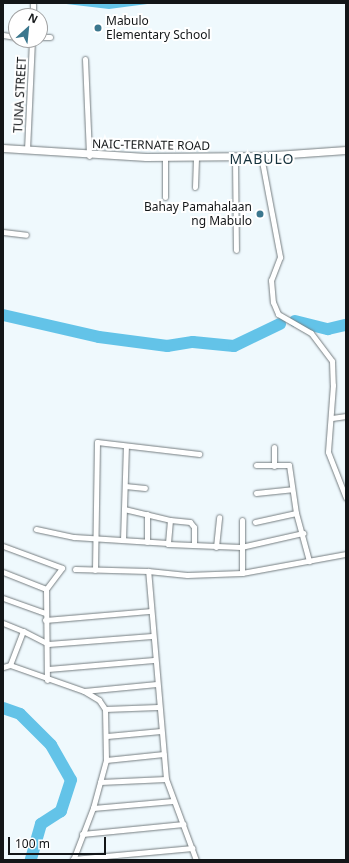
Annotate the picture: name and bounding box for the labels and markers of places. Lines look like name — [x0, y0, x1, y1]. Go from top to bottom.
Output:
place label: Mabulo Elementary School — [106, 14, 211, 42]
marker: Mabulo Elementary School — [93, 23, 103, 33]
place label: Bahay Pamahalaan ng Mabulo — [144, 200, 252, 228]
marker: Bahay Pamahalaan ng Mabulo — [255, 209, 265, 219]

